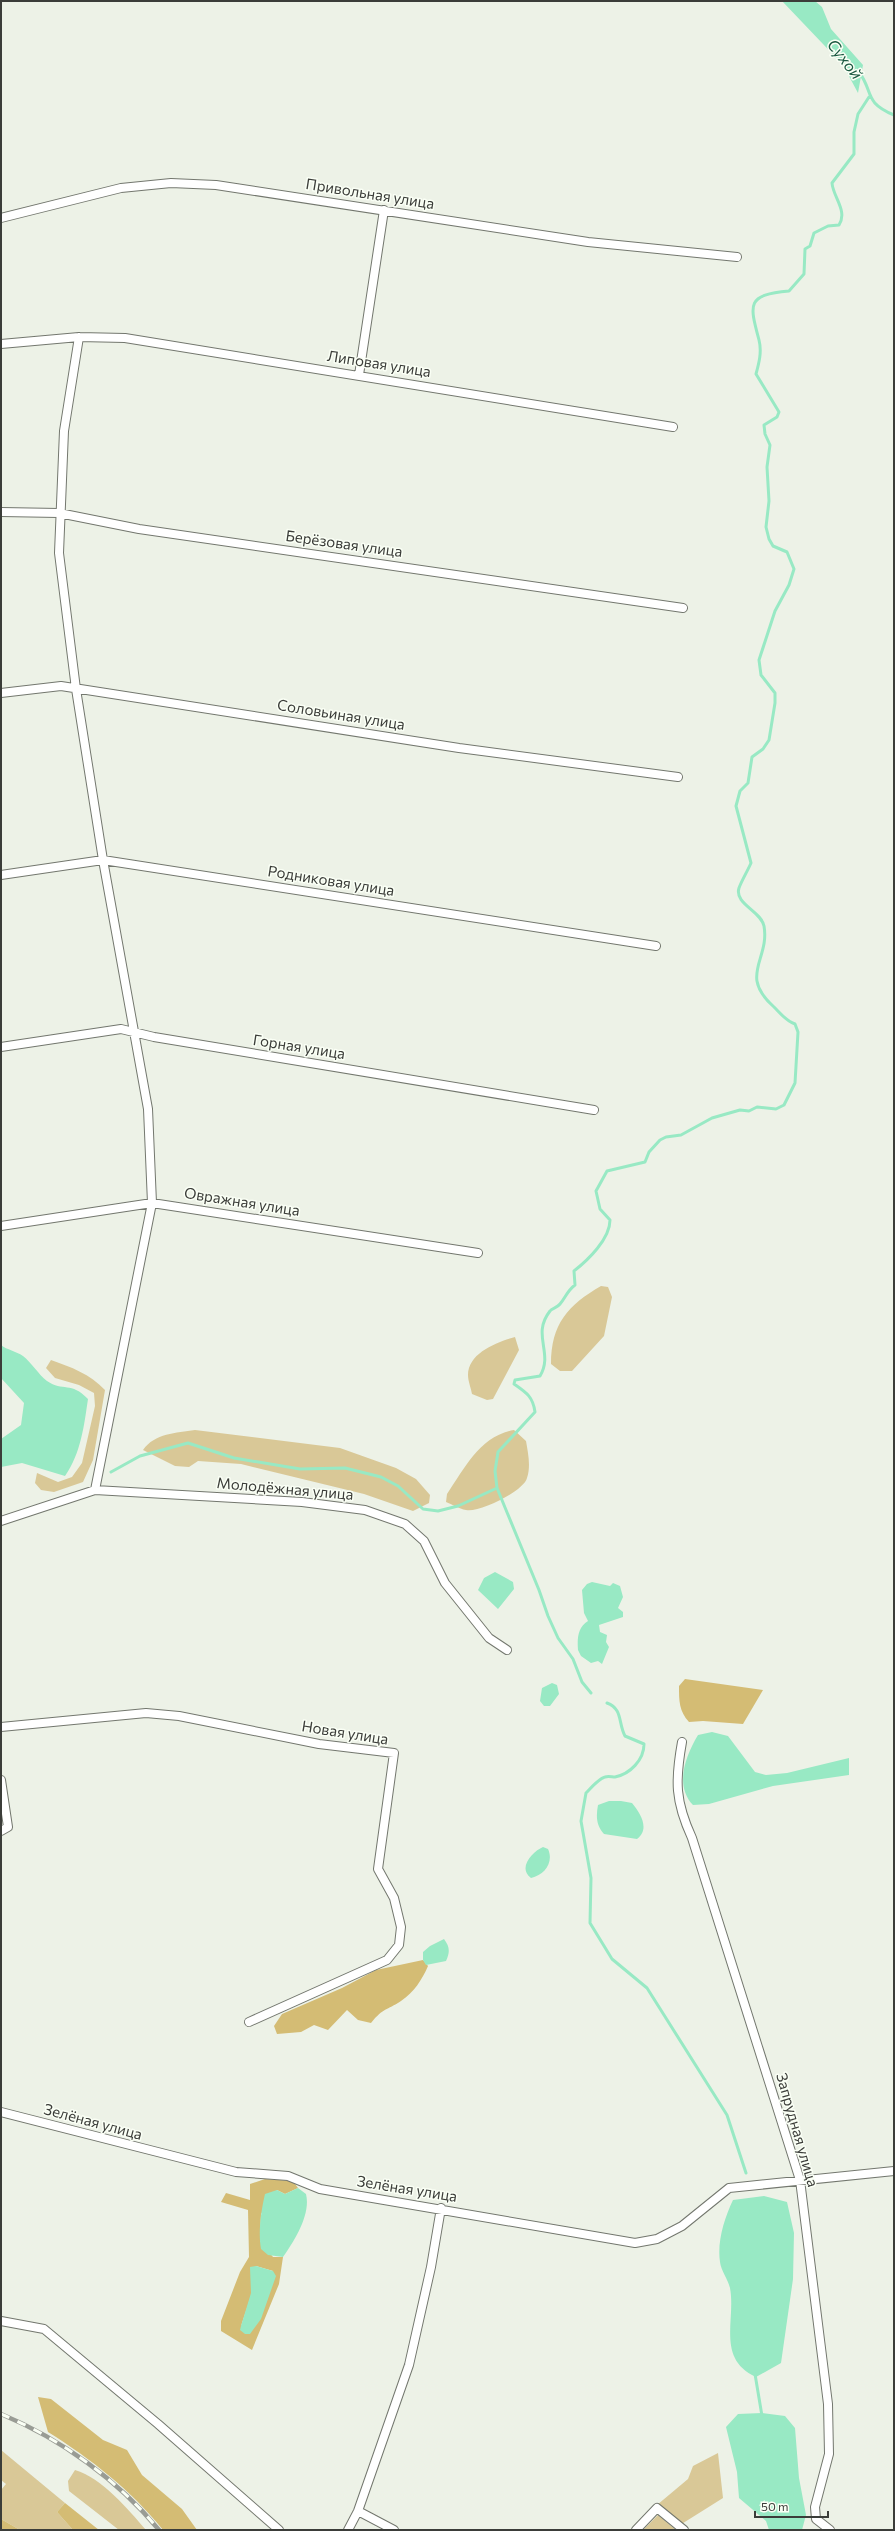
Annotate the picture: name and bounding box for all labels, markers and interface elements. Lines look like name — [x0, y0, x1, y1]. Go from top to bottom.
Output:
water label: Сухой — [824, 35, 867, 83]
street label: Привольная улица — [305, 174, 436, 212]
street label: Липовая улица — [326, 346, 432, 380]
street label: Берёзовая улица — [285, 526, 404, 560]
street label: Соловьиная улица — [276, 695, 406, 733]
street label: Родниковая улица — [266, 861, 396, 899]
street label: Горная улица — [252, 1030, 347, 1062]
street label: Овражная улица — [183, 1183, 301, 1219]
street label: Молодёжная улица — [216, 1473, 354, 1503]
street label: Новая улица — [300, 1716, 390, 1748]
street label: Запрудная улица — [773, 2071, 823, 2189]
street label: Зелёная улица — [42, 2099, 144, 2143]
street label: Зелёная улица — [356, 2171, 459, 2205]
scale bar — [755, 2493, 828, 2519]
text: 50 m — [761, 2499, 789, 2513]

